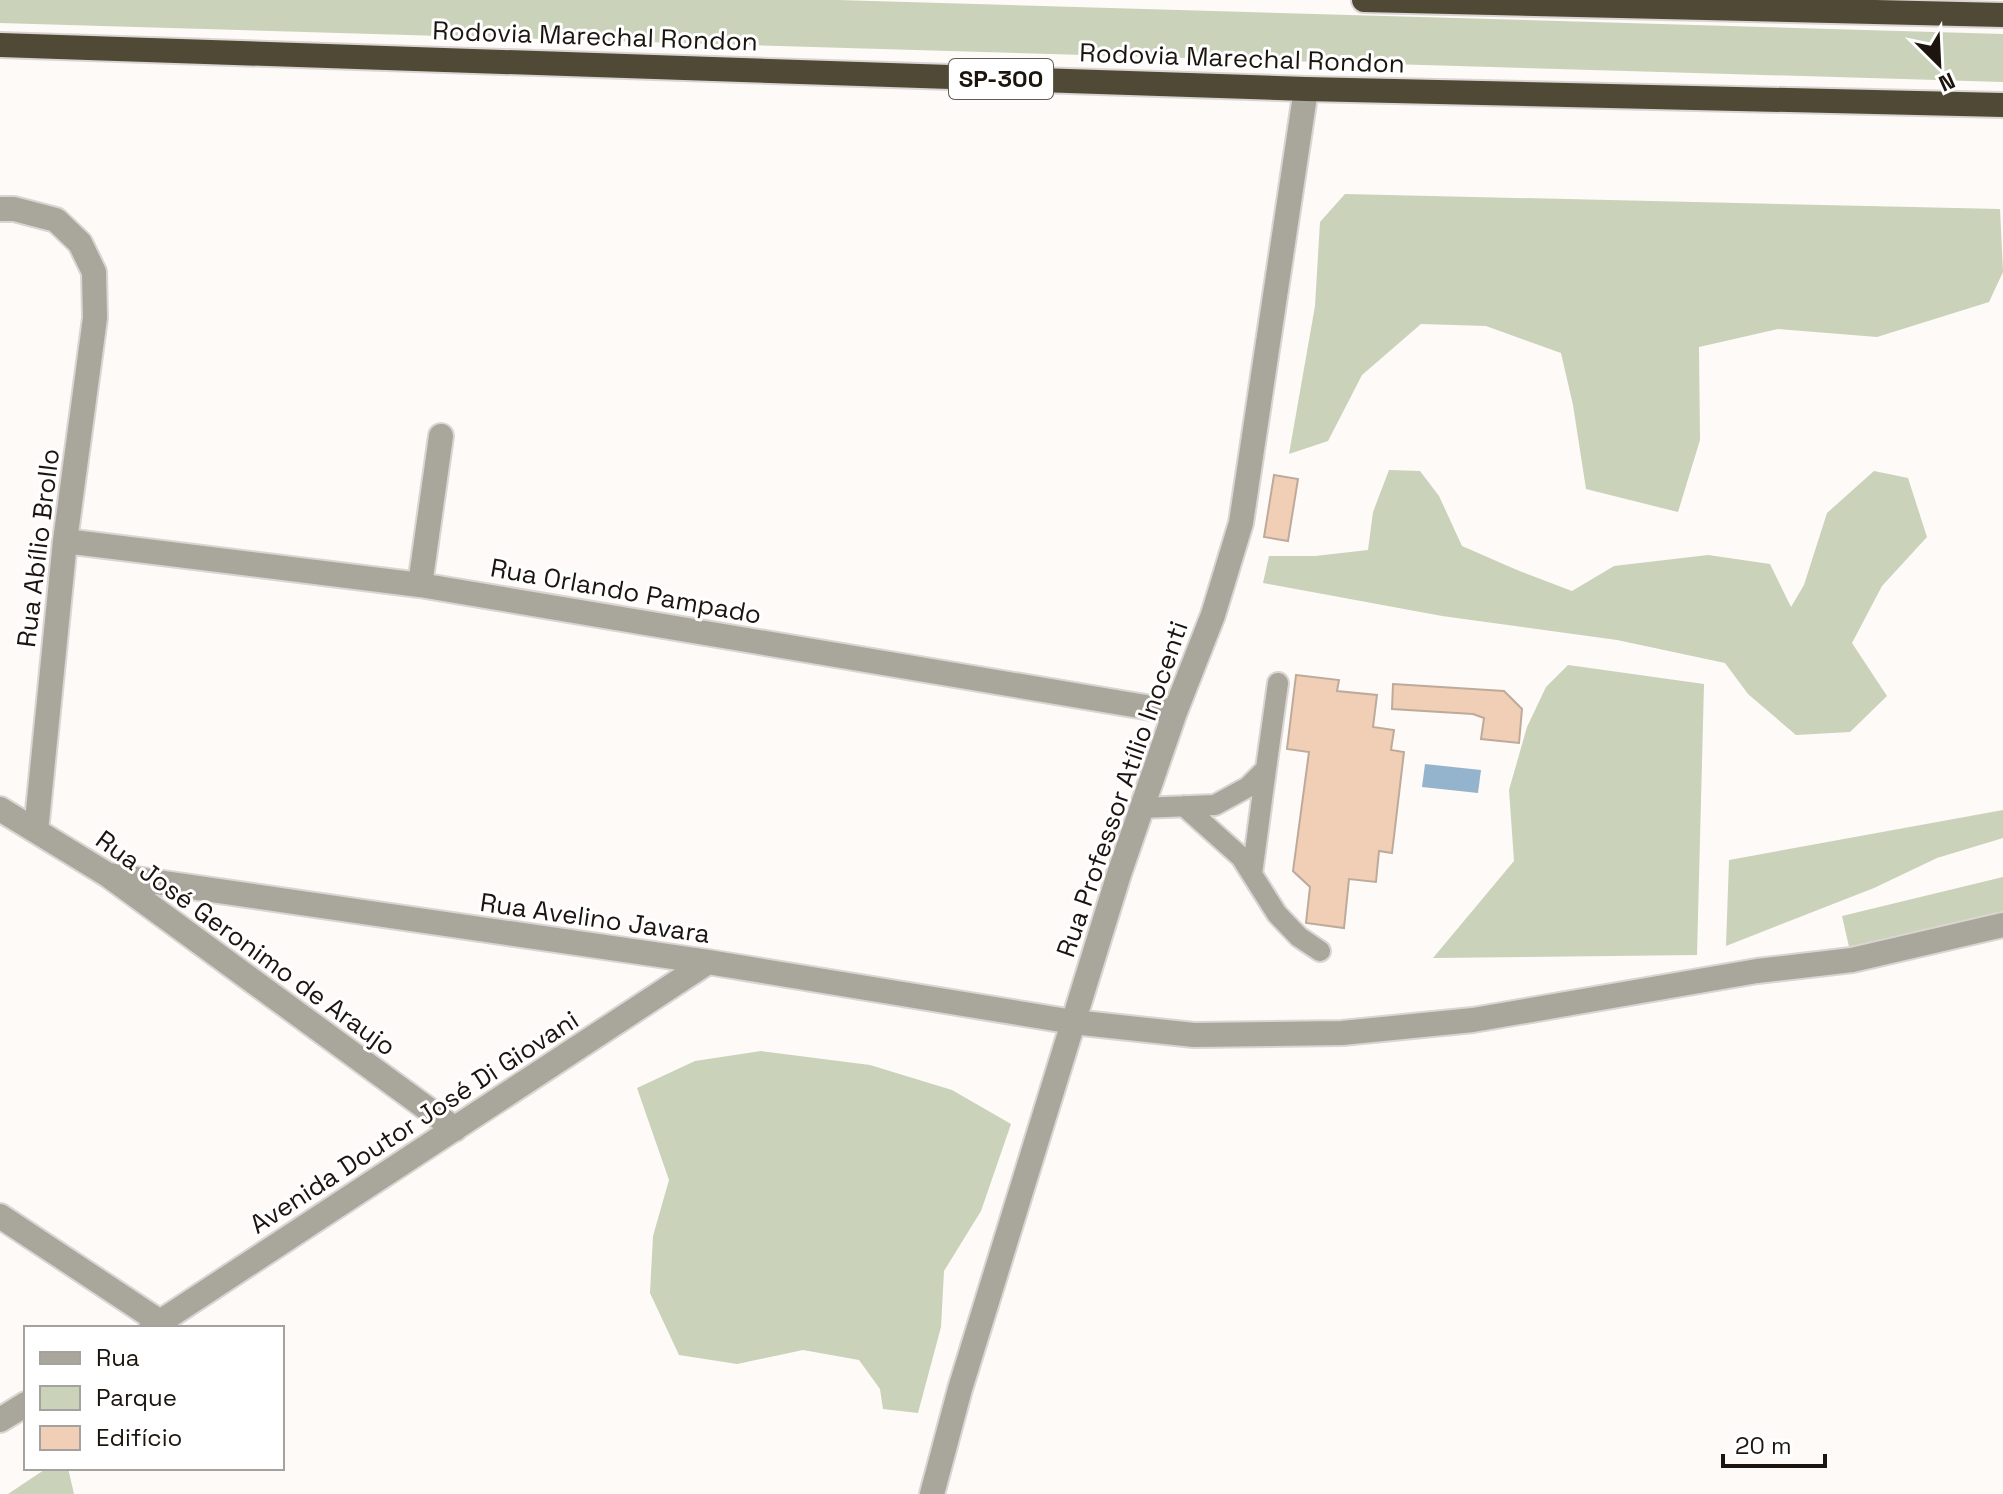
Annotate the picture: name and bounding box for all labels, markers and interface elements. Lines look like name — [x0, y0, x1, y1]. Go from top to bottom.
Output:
street label: Rodovia Marechal Rondon — [432, 13, 758, 59]
north arrow — [1899, 24, 1979, 104]
street label: Rodovia Marechal Rondon — [1079, 35, 1405, 81]
road number: SP-300 — [949, 59, 1053, 99]
text: N — [1935, 66, 1960, 98]
street label: Rua Abílio Brollo — [9, 447, 67, 649]
street label: Rua Orlando Pampado — [488, 550, 764, 632]
street label: Rua Professor Atílio Inocenti — [1048, 616, 1196, 962]
street label: Rua José Geronimo de Araujo — [89, 823, 403, 1063]
street label: Rua Avelino Javara — [478, 885, 712, 951]
street label: Avenida Doutor José Di Giovani — [243, 1003, 585, 1241]
legend — [24, 1326, 284, 1470]
text: Rua — [96, 1342, 140, 1373]
text: Parque — [96, 1382, 177, 1413]
scale bar — [1723, 1418, 1825, 1468]
text: Edifício — [96, 1422, 182, 1453]
text: 20 m — [1735, 1430, 1792, 1461]

